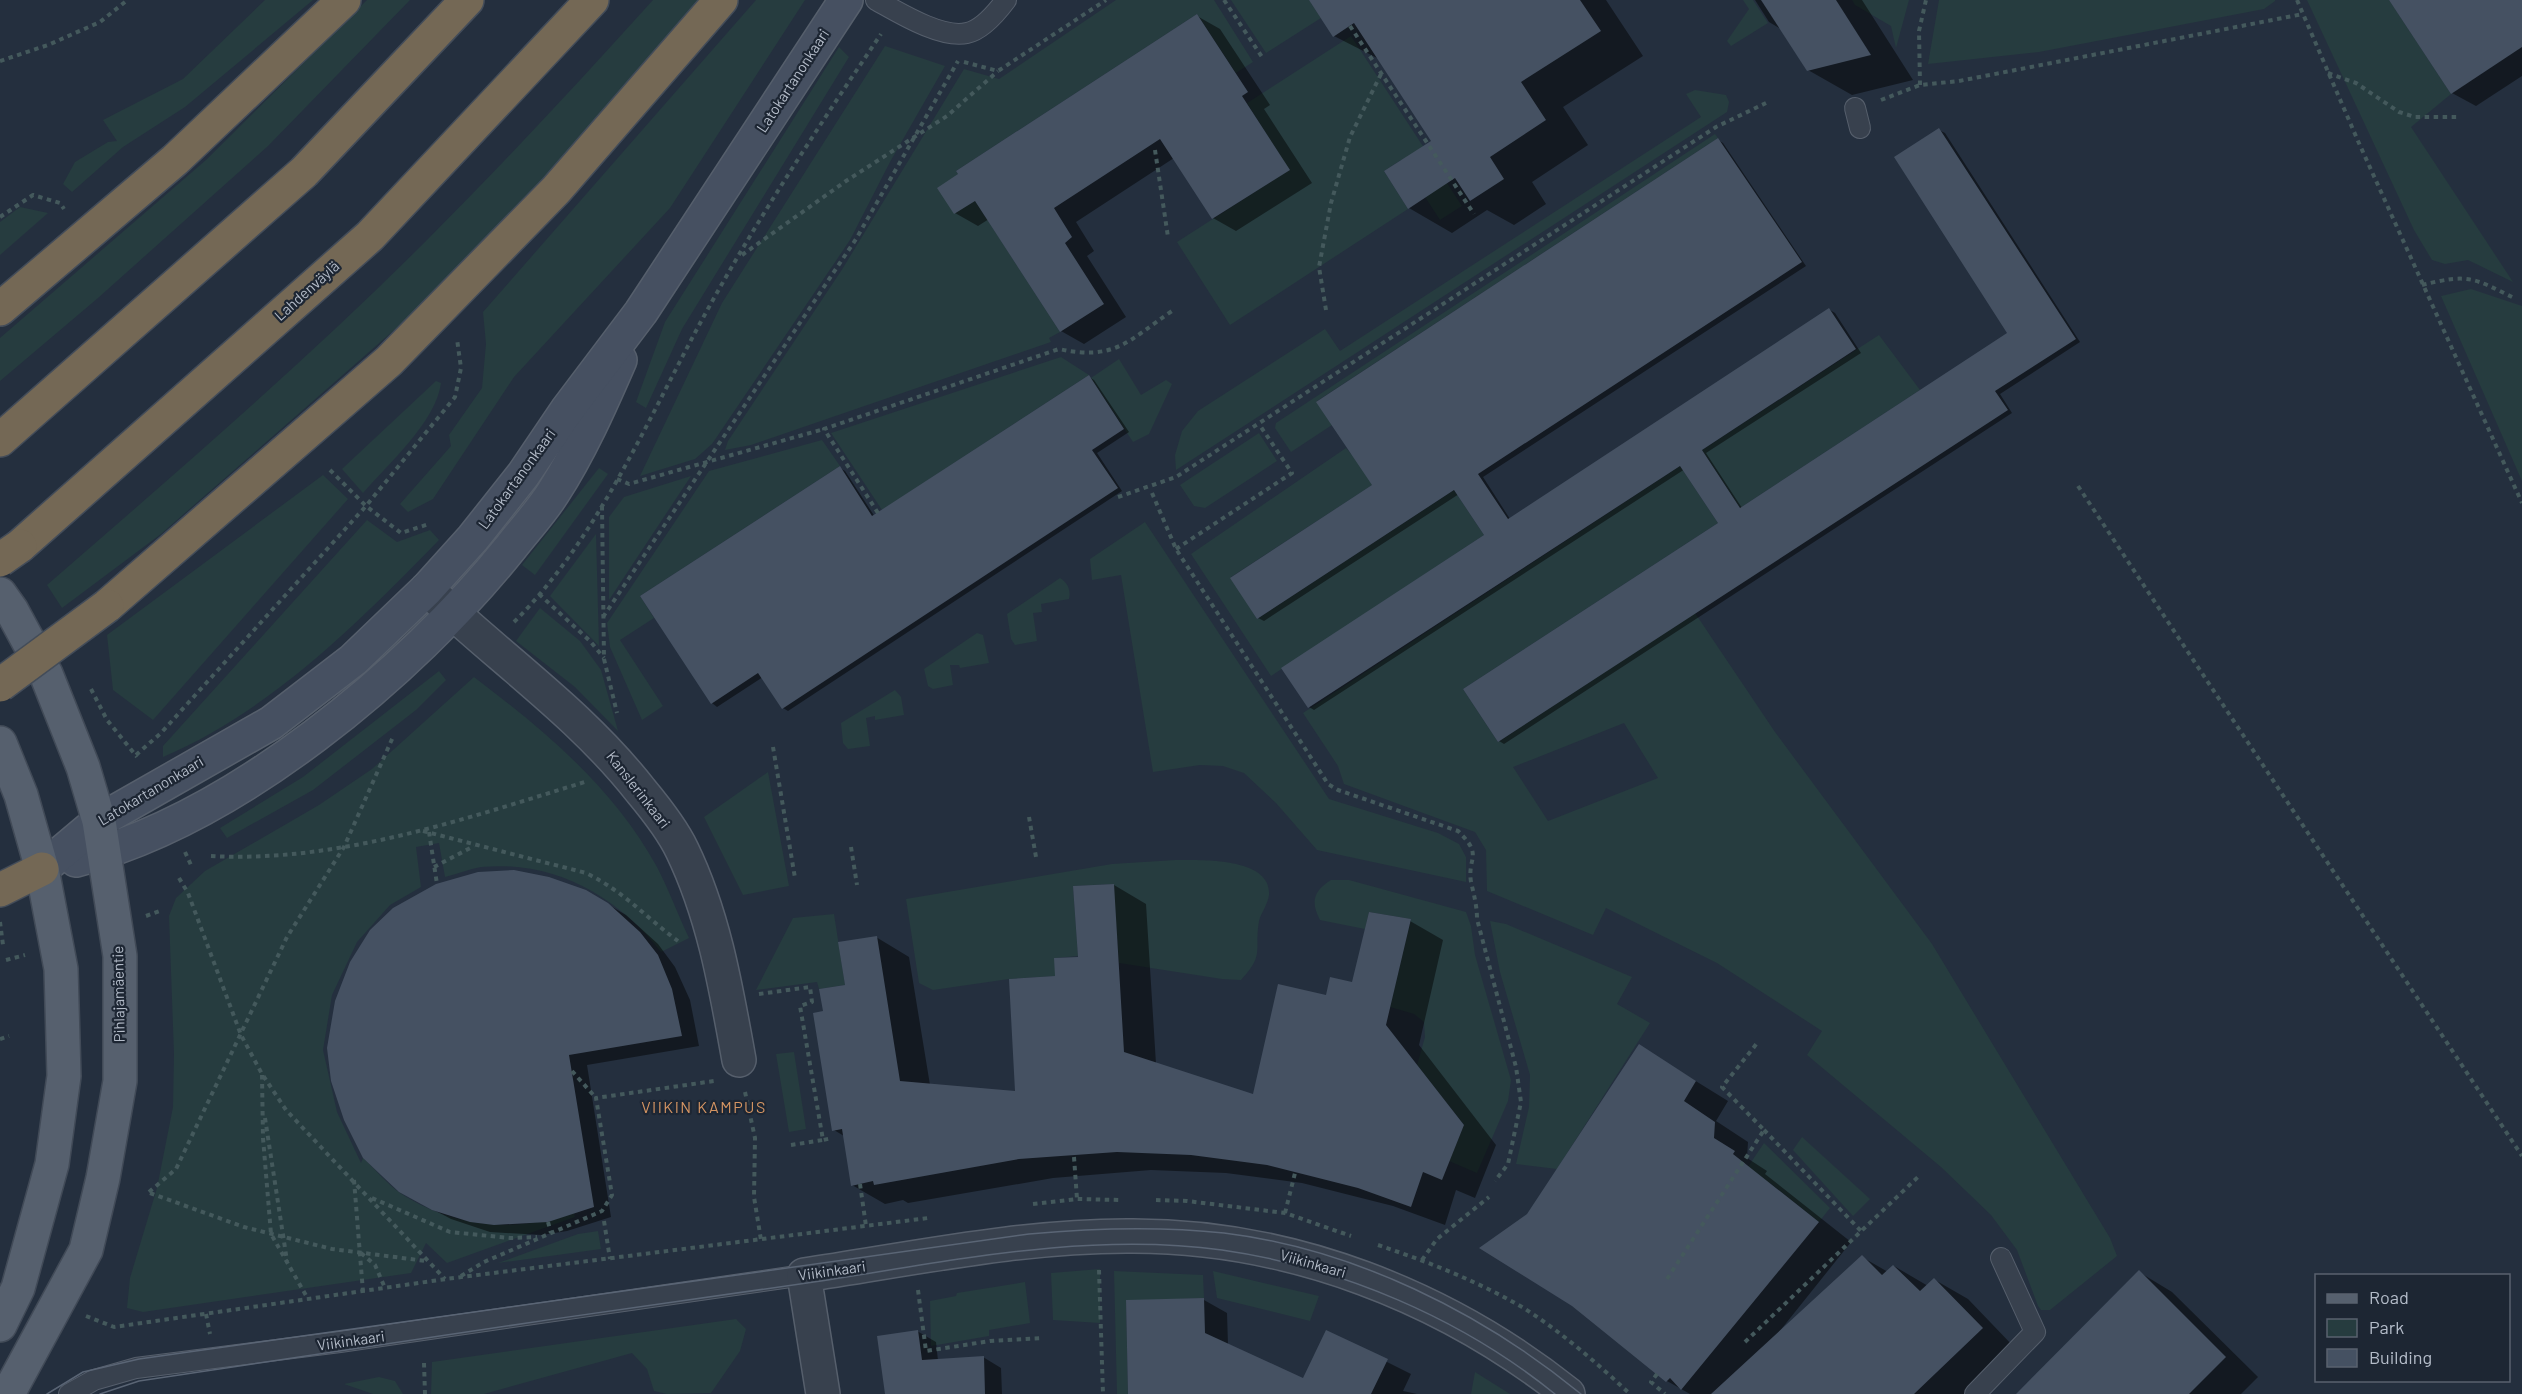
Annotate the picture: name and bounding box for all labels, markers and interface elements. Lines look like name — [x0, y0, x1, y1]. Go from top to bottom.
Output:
street label: Latokartanonkaari — [752, 25, 832, 136]
street label: Lahdenväylä — [270, 257, 342, 324]
street label: Latokartanonkaari — [474, 425, 559, 532]
street label: Kanslerinkaari — [603, 747, 674, 832]
street label: Latokartanonkaari — [95, 752, 206, 829]
street label: Pihlajamäentie — [108, 946, 128, 1042]
district label: VIIKIN KAMPUS — [641, 1097, 767, 1116]
street label: Viikinkaari — [1278, 1245, 1348, 1281]
street label: Viikinkaari — [797, 1256, 867, 1284]
legend — [2315, 1274, 2510, 1382]
text: Road — [2369, 1286, 2409, 1308]
text: Park — [2369, 1316, 2404, 1338]
street label: Viikinkaari — [316, 1326, 386, 1354]
text: Building — [2369, 1346, 2432, 1368]

